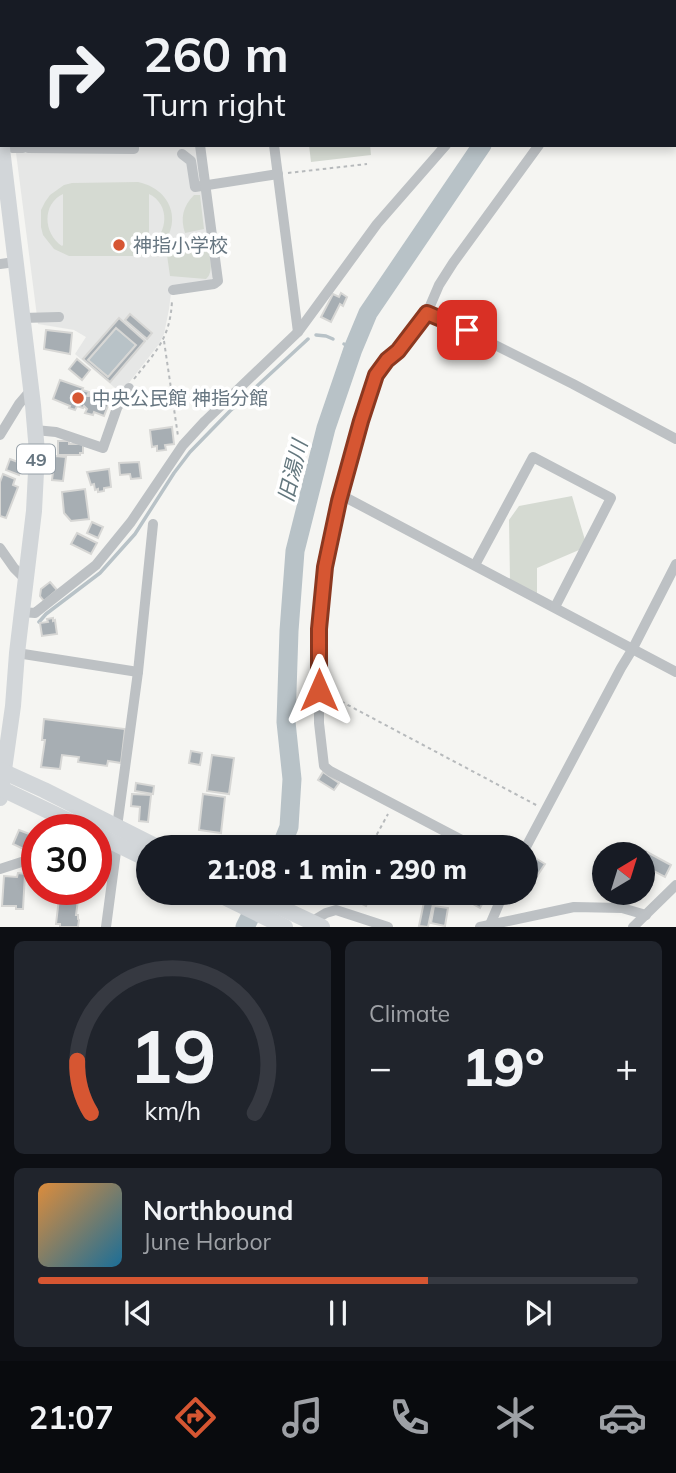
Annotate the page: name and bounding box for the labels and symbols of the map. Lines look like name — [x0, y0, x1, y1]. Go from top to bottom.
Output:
place label: 神指小学校 — [133, 233, 228, 257]
marker: 神指小学校 — [111, 237, 127, 253]
pin — [437, 300, 497, 360]
place label: 中央公民館 神指分館 — [92, 386, 268, 410]
marker: 中央公民館 神指分館 — [70, 390, 86, 406]
water label: 旧湯川 — [272, 435, 313, 505]
road number: 49 — [17, 444, 55, 474]
position arrow — [282, 653, 356, 727]
speed limit sign: 30 — [21, 814, 112, 905]
north arrow — [592, 842, 654, 905]

